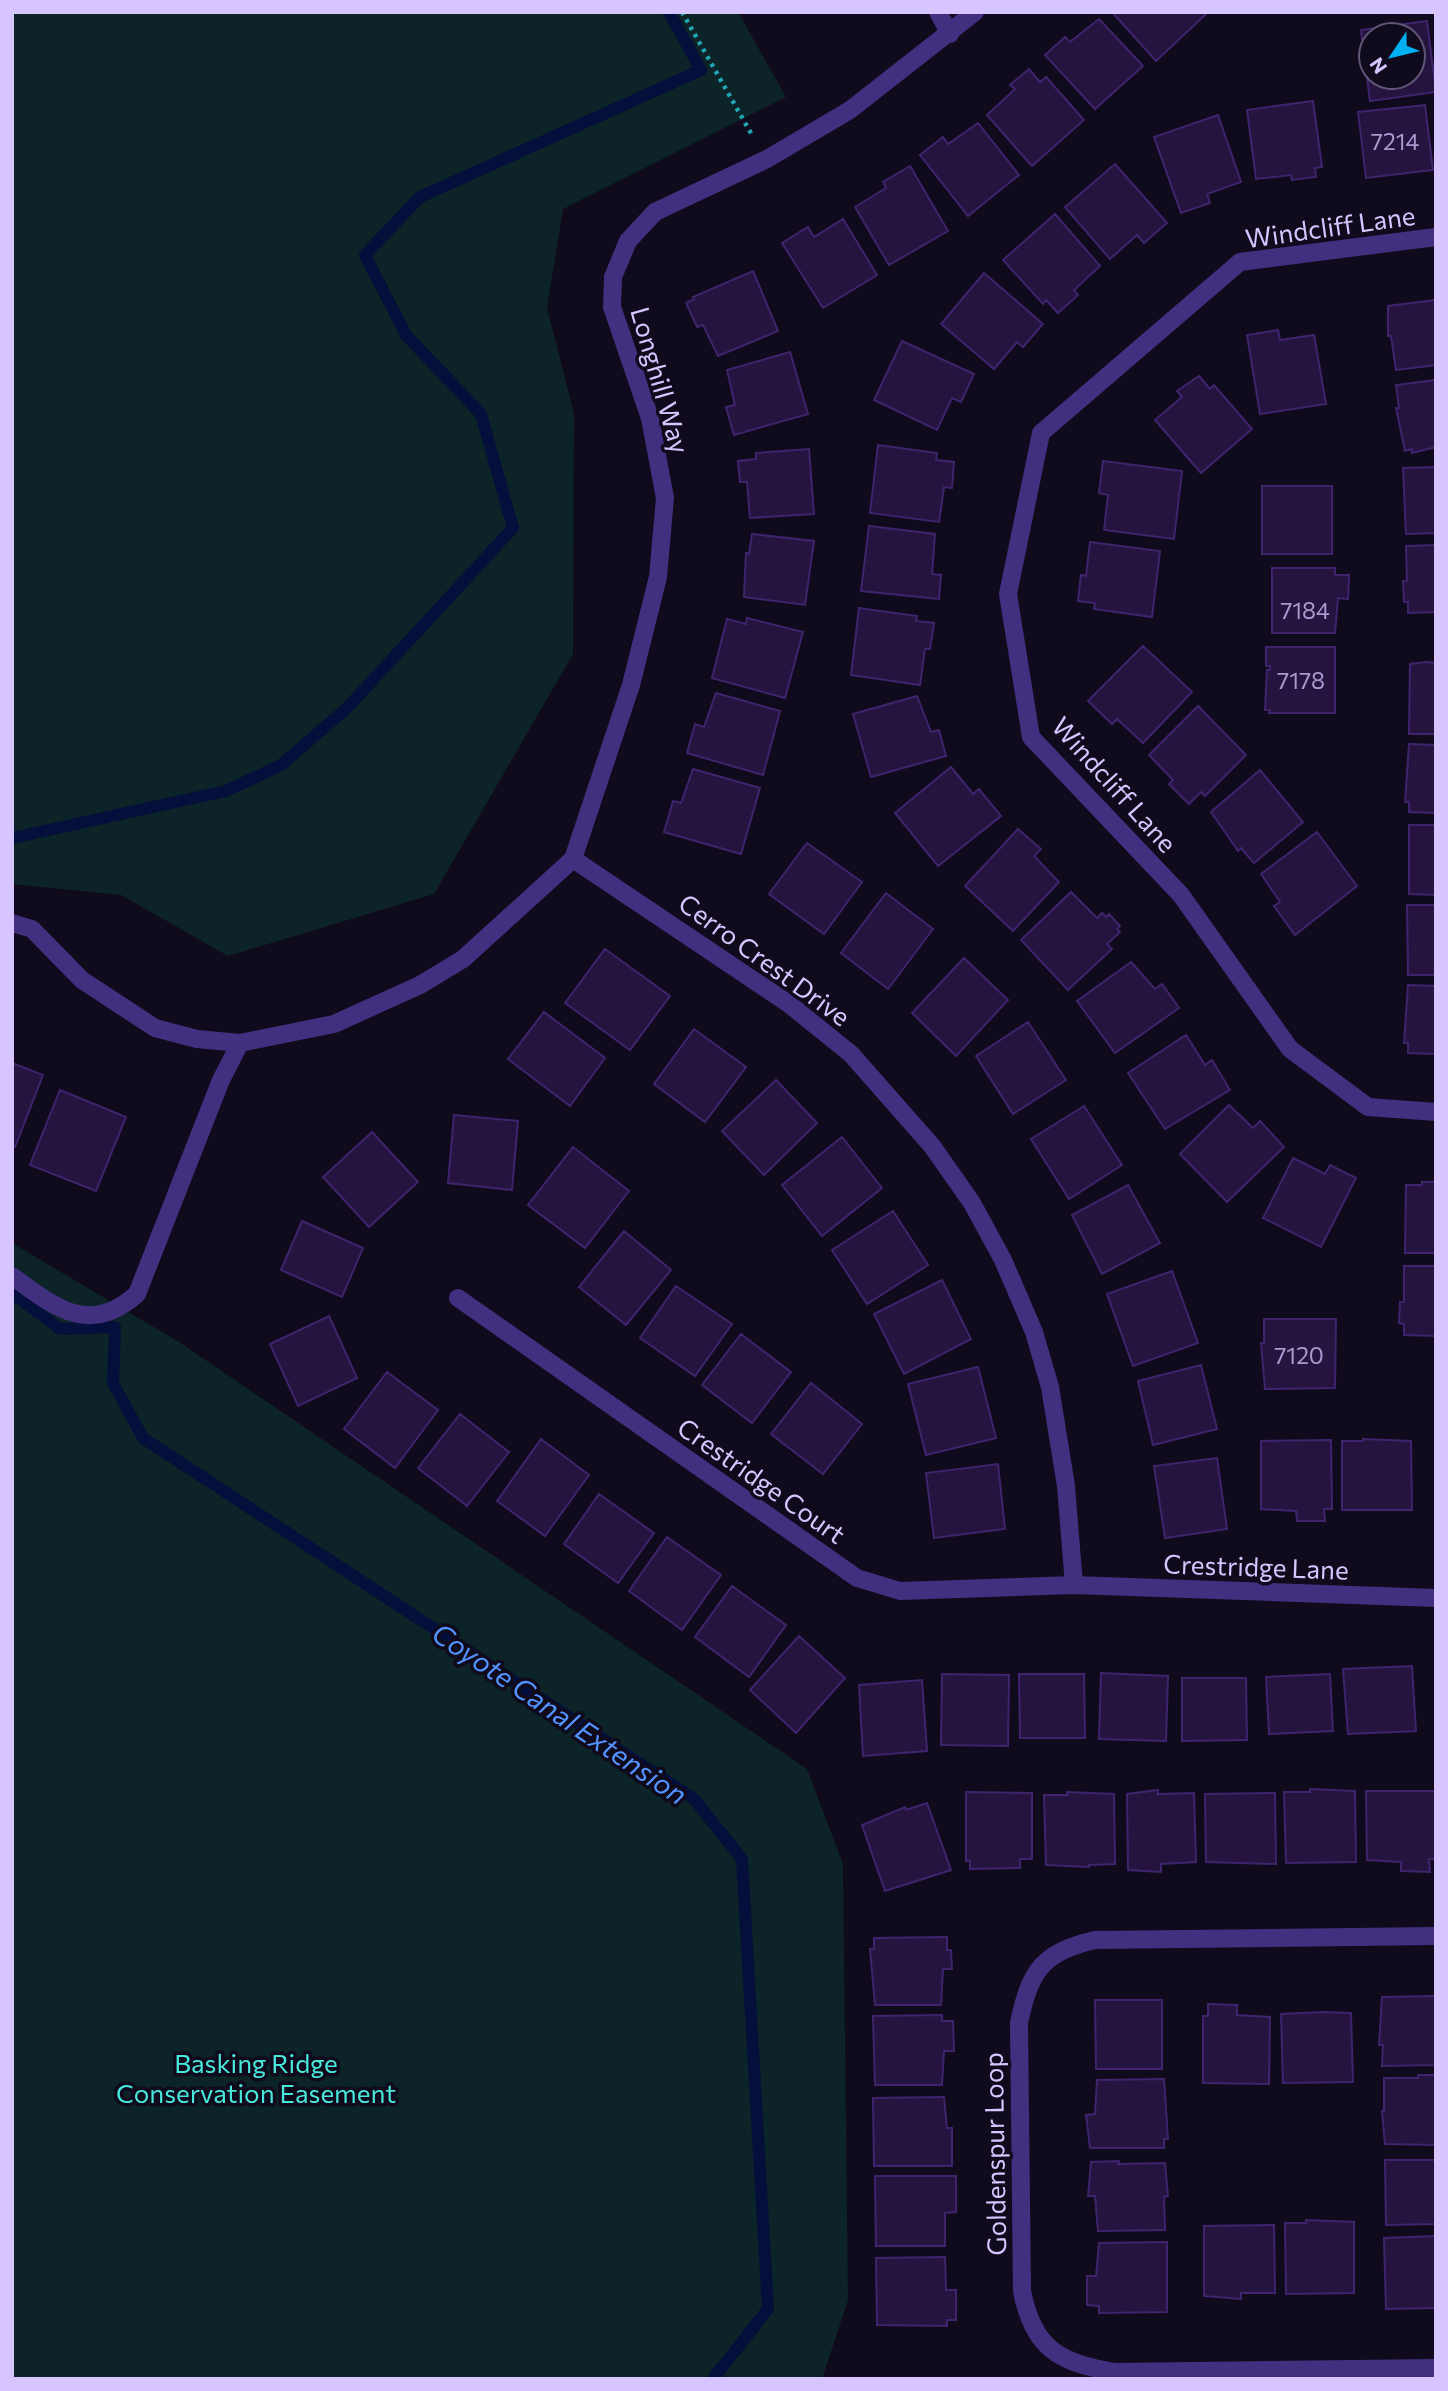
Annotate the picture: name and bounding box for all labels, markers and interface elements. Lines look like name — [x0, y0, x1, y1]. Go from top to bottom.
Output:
north arrow — [1357, 21, 1427, 91]
text: N — [1364, 54, 1391, 78]
house number: 7214 — [1371, 127, 1419, 155]
street label: Windcliff Lane — [1243, 199, 1417, 253]
street label: Longhill Way — [625, 303, 697, 457]
house number: 7184 — [1280, 596, 1330, 624]
house number: 7178 — [1277, 666, 1325, 694]
street label: Windcliff Lane — [1046, 710, 1184, 858]
street label: Cerro Crest Drive — [673, 886, 857, 1032]
house number: 7120 — [1274, 1341, 1324, 1369]
street label: Crestridge Court — [672, 1411, 852, 1549]
street label: Crestridge Lane — [1163, 1547, 1349, 1585]
water label: Coyote Canal Extension — [426, 1615, 694, 1811]
park label: Basking Ridge Conservation Easement — [116, 2047, 396, 2108]
street label: Goldenspur Loop — [977, 2052, 1011, 2256]

